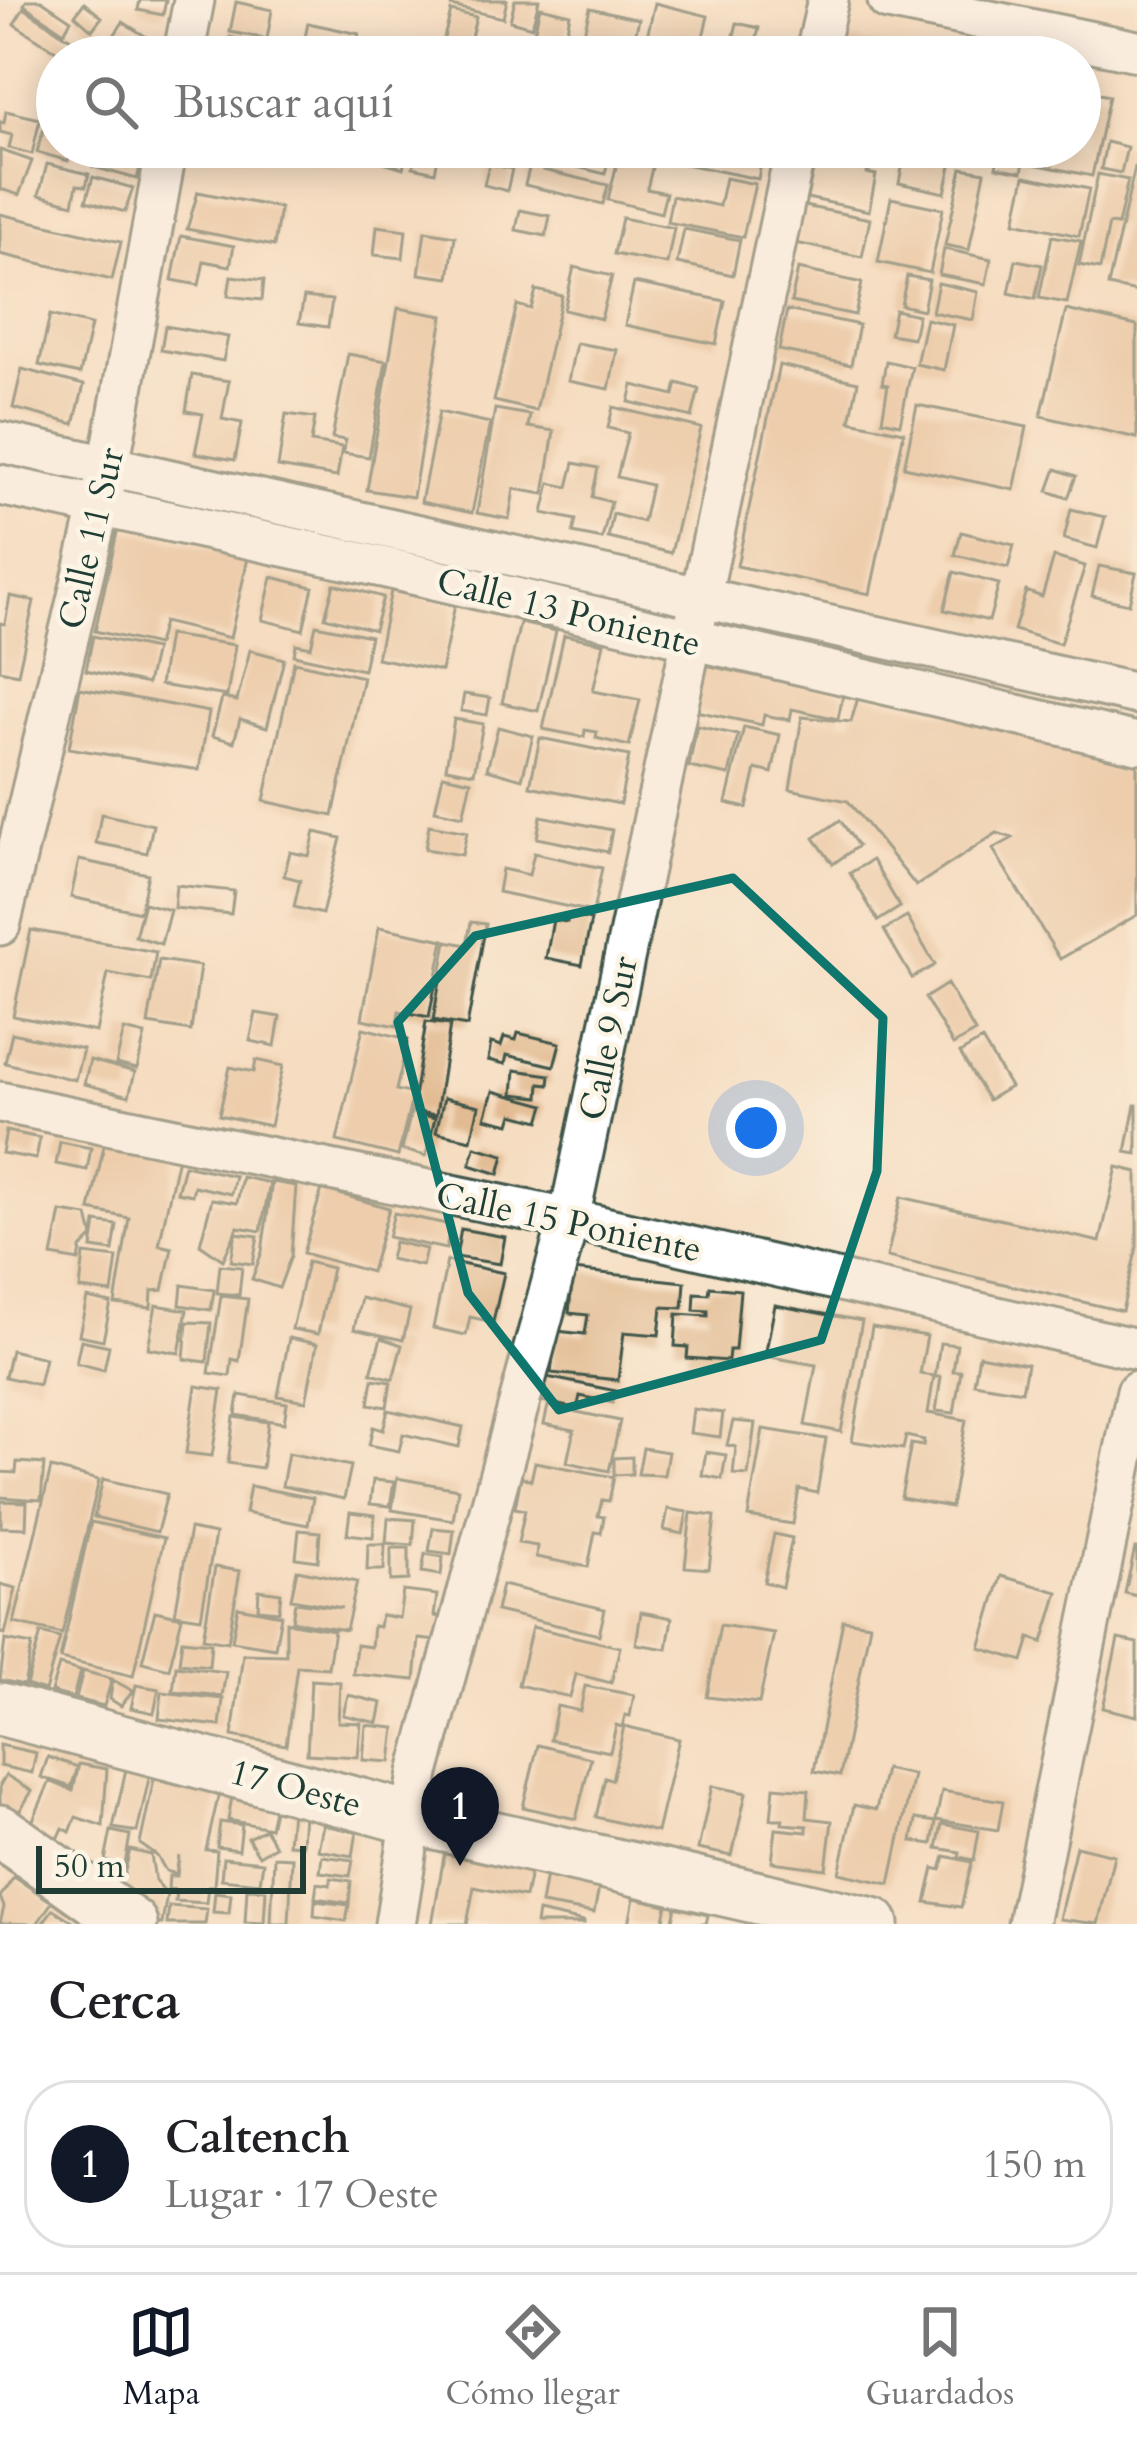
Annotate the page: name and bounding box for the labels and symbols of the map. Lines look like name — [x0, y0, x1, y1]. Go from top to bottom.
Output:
street label: Calle 11 Sur — [47, 442, 136, 634]
street label: Calle 13 Poniente — [432, 556, 705, 669]
street label: Calle 9 Sur — [567, 951, 650, 1125]
your location — [726, 1098, 786, 1158]
street label: Calle 15 Poniente — [432, 1170, 706, 1274]
street label: 17 Oeste — [225, 1747, 367, 1829]
pin: 1 — [421, 1767, 499, 1866]
scale bar — [36, 1840, 306, 1893]

